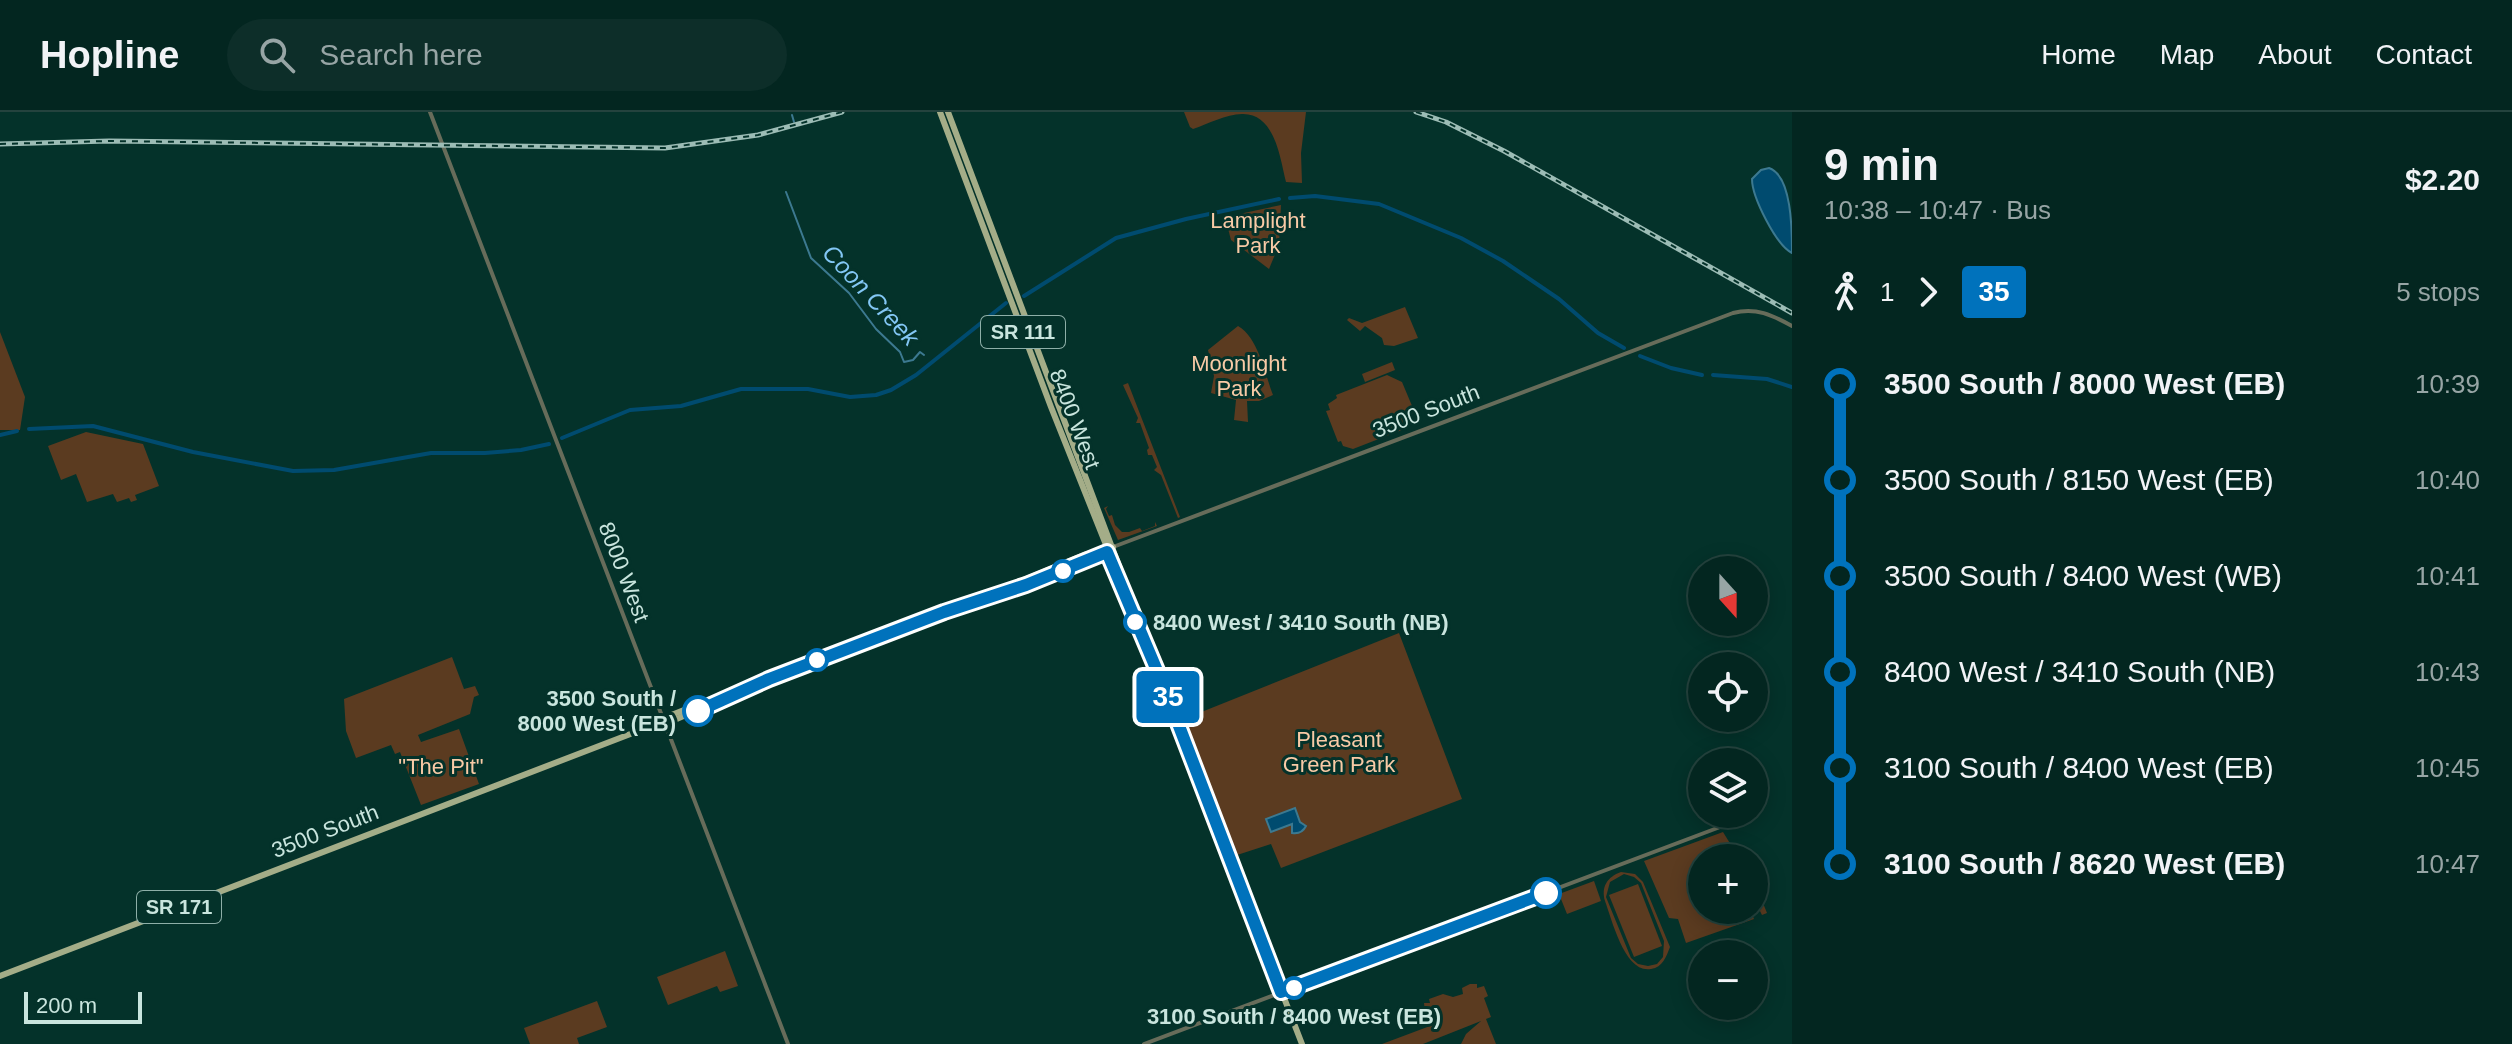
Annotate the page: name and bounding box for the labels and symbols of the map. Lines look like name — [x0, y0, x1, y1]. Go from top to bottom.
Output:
park label: Lamplight Park — [1210, 208, 1306, 258]
water label: Coon Creek — [817, 239, 926, 352]
road number: SR 111 — [981, 316, 1065, 348]
park label: Moonlight Park — [1191, 351, 1287, 401]
street label: 8400 West — [1045, 366, 1105, 472]
street label: 3500 South — [1369, 379, 1483, 443]
street label: 8000 West — [594, 519, 654, 625]
north arrow — [1688, 556, 1768, 636]
unlabelled marker — [1052, 560, 1074, 582]
place label: 8400 West / 3410 South (NB) — [1153, 610, 1448, 635]
marker: 8400 West / 3410 South (NB) — [1124, 611, 1146, 633]
unlabelled marker — [806, 649, 828, 671]
line badge: 35 — [1132, 671, 1204, 723]
place label: 3500 South / 8000 West (EB) — [517, 686, 676, 736]
marker: 3500 South / 8000 West (EB) — [683, 696, 713, 726]
park label: Pleasant Green Park — [1283, 727, 1396, 777]
park label: "The Pit" — [398, 754, 484, 779]
street label: 3500 South — [268, 799, 382, 863]
unlabelled marker — [1531, 878, 1561, 908]
road number: SR 171 — [137, 891, 221, 923]
marker: 3100 South / 8400 West (EB) — [1283, 977, 1305, 999]
scale bar — [24, 988, 142, 1024]
place label: 3100 South / 8400 West (EB) — [1147, 1004, 1441, 1029]

